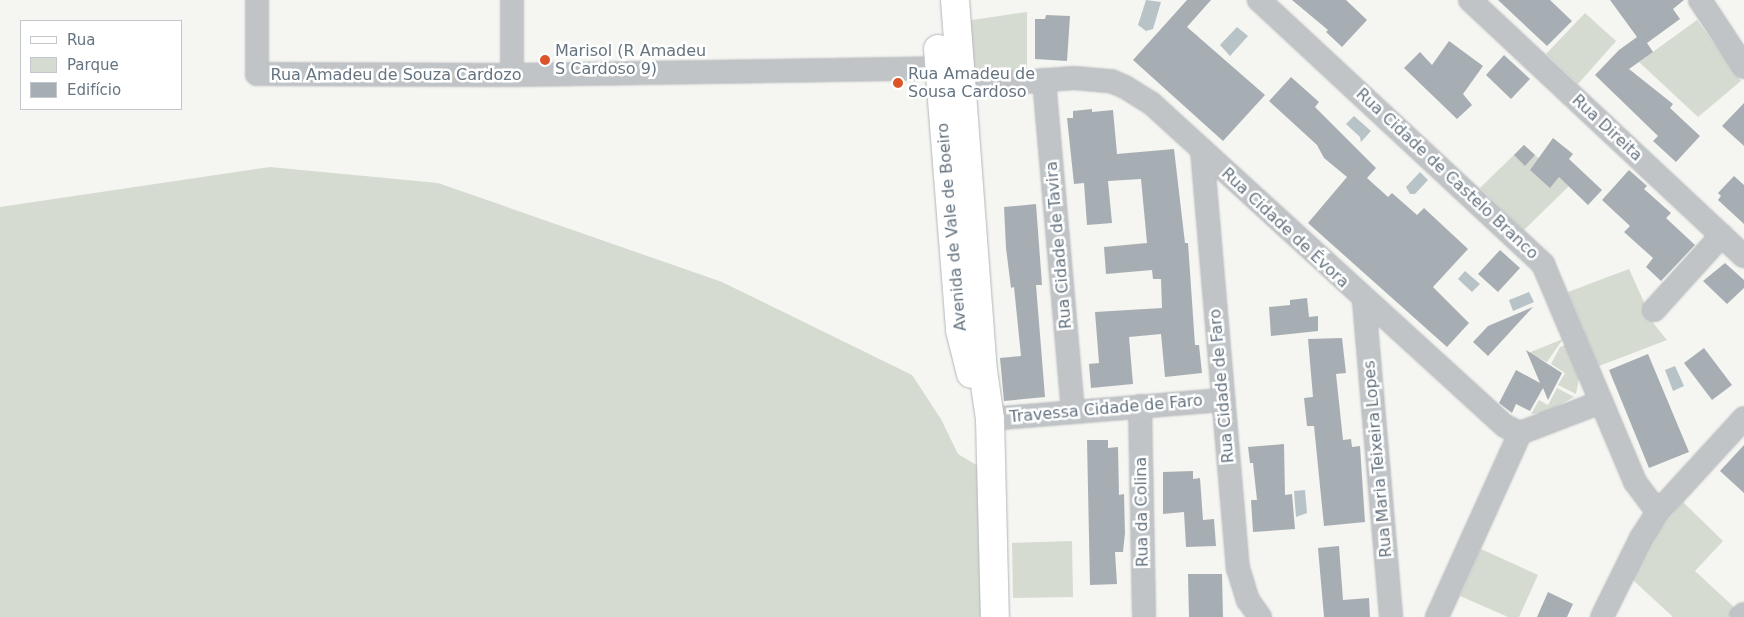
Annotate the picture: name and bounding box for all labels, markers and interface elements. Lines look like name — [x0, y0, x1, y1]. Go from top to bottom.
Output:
legend — [20, 20, 182, 110]
text: Rua — [67, 31, 95, 49]
place label: Marisol (R Amadeu S Cardoso 9) — [555, 41, 706, 79]
marker: Marisol (R Amadeu S Cardoso 9) — [539, 54, 551, 66]
text: Parque — [67, 56, 119, 74]
place label: Rua Amadeu de Sousa Cardoso — [908, 64, 1035, 102]
street label: Rua Amadeu de Souza Cardozo — [271, 65, 521, 85]
marker: Rua Amadeu de Sousa Cardoso — [892, 77, 904, 89]
text: Edifício — [67, 81, 121, 99]
street label: Rua Cidade de Castelo Branco — [1352, 84, 1542, 264]
street label: Rua Direita — [1568, 91, 1646, 165]
street label: Avenida de Vale de Boeiro — [933, 122, 971, 332]
street label: Rua Cidade de Tavira — [1042, 160, 1076, 330]
street label: Rua Cidade de Évora — [1217, 164, 1353, 292]
street label: Rua Cidade de Faro — [1206, 308, 1238, 464]
street label: Rua Maria Teixeira Lopes — [1360, 360, 1396, 558]
street label: Travessa Cidade de Faro — [1009, 391, 1203, 427]
street label: Rua da Colina — [1131, 457, 1153, 567]

